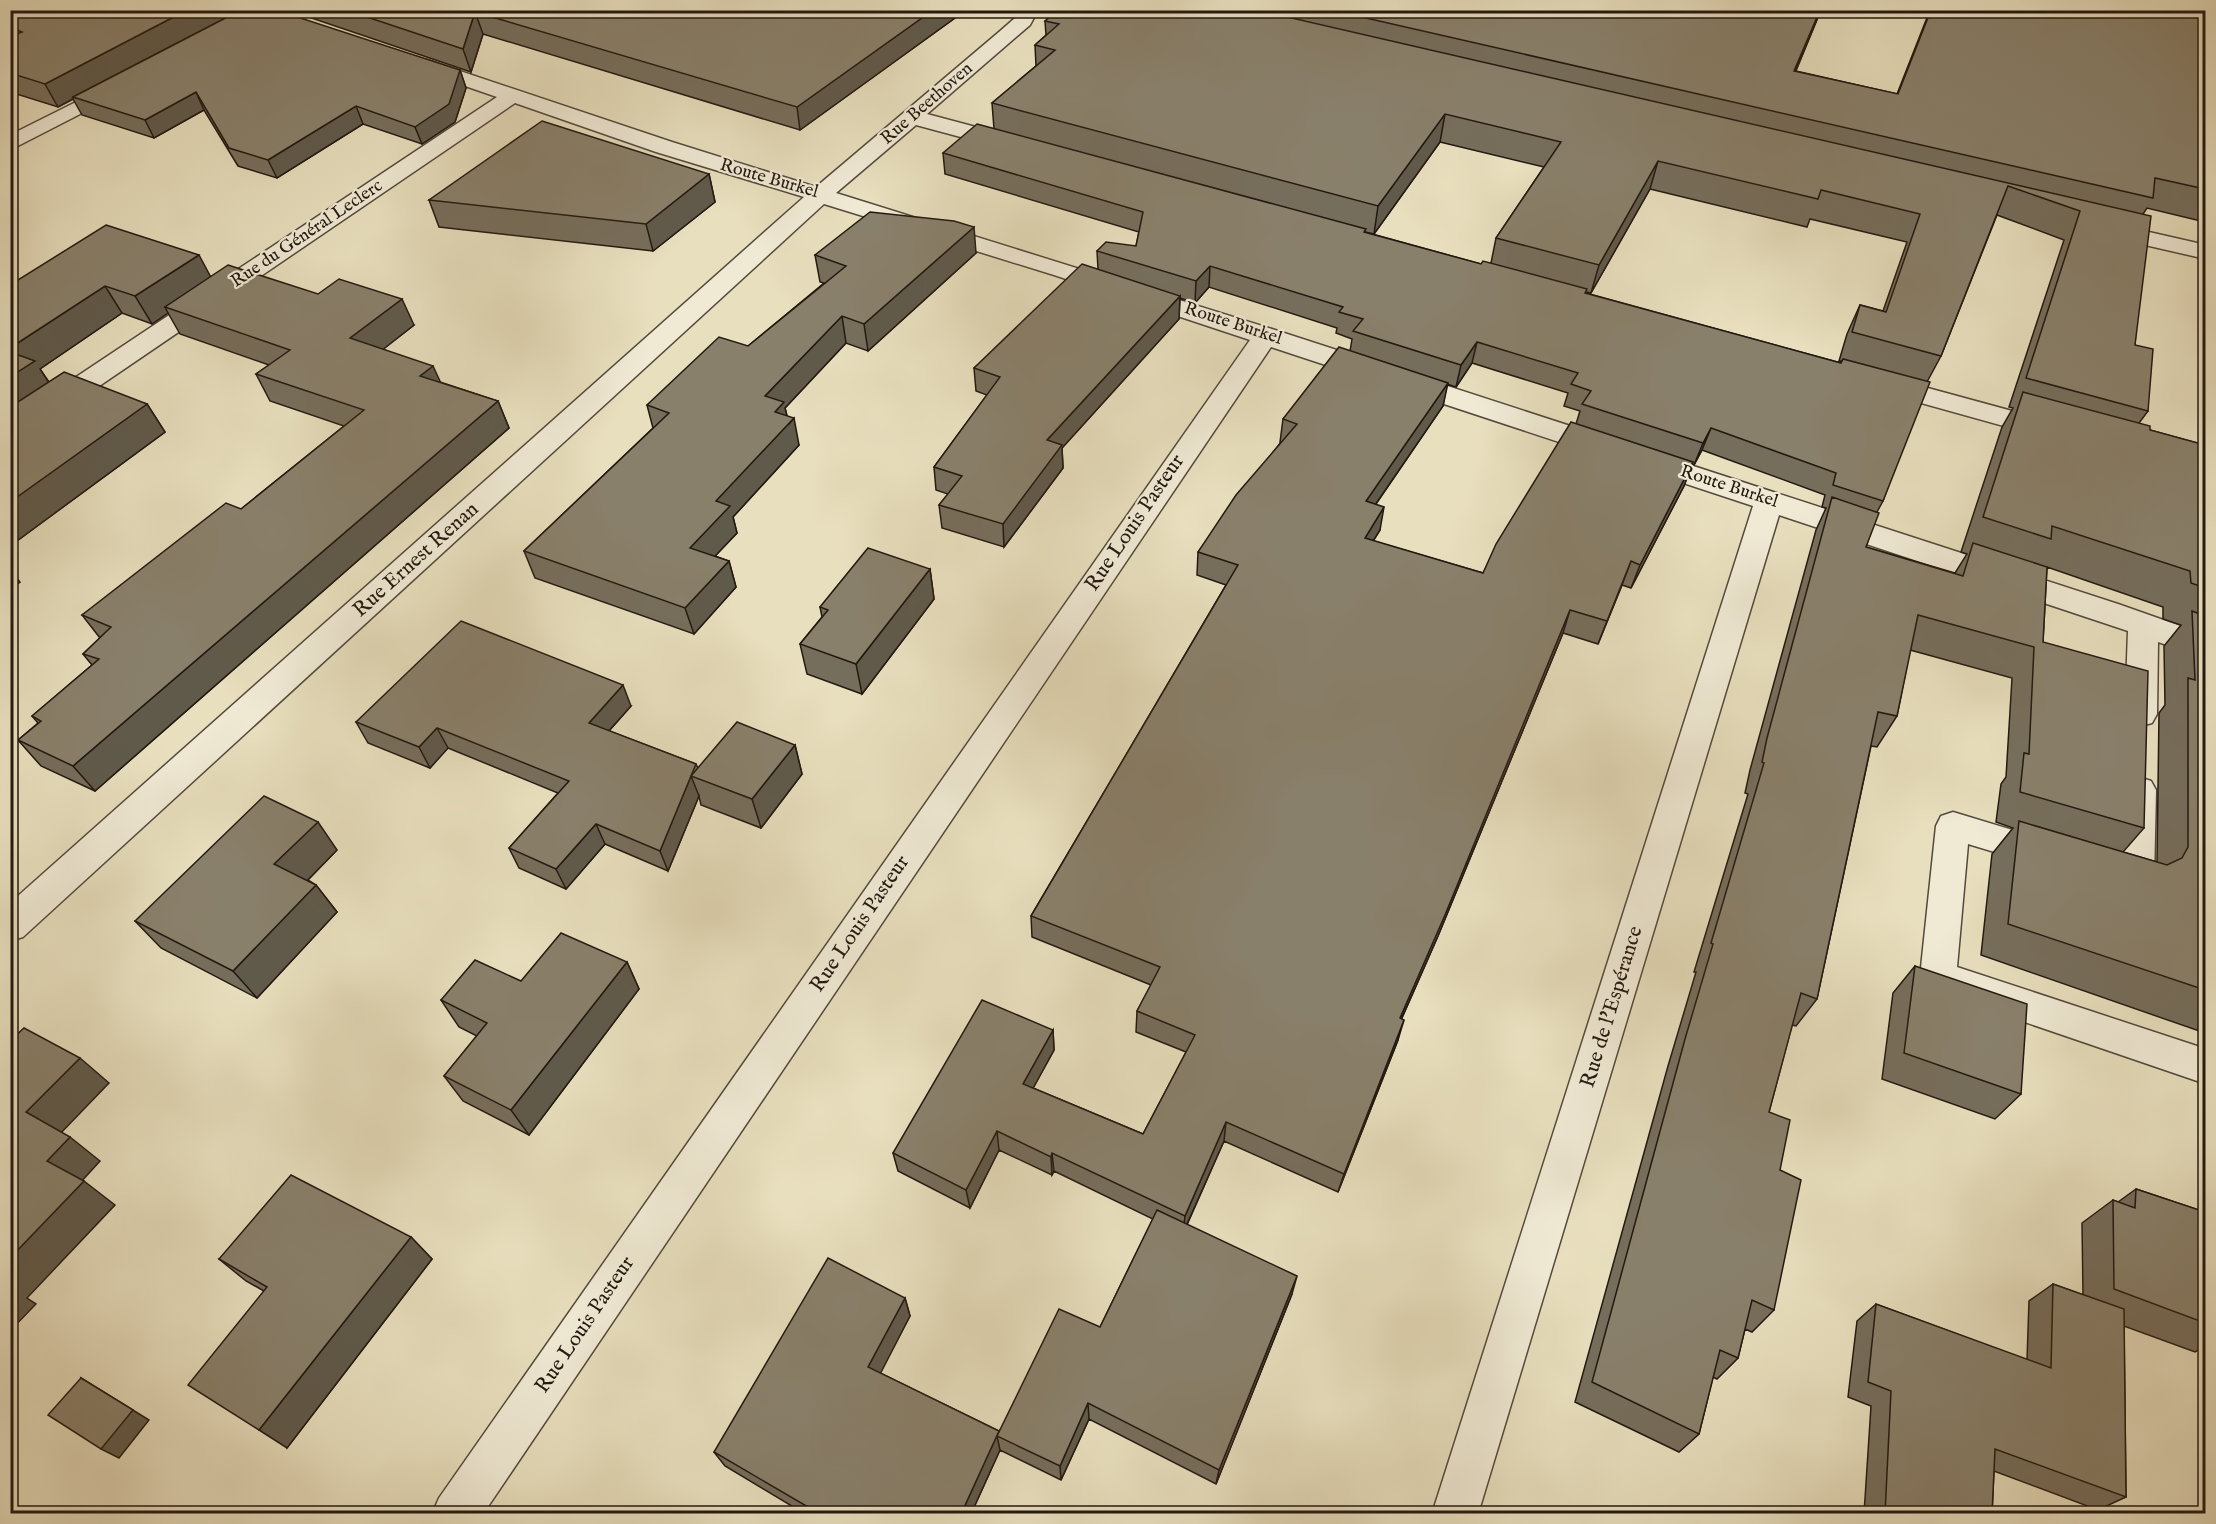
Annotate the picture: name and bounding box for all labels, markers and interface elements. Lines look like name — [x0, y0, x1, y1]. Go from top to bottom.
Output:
street label: Rue Beethoven — [876, 57, 978, 150]
street label: Route Burkel — [717, 154, 821, 204]
street label: Rue du Général Leclerc — [227, 175, 387, 293]
street label: Route Burkel — [1181, 297, 1285, 351]
street label: Rue Louis Pasteur — [1079, 449, 1191, 597]
street label: Route Burkel — [1677, 460, 1781, 514]
street label: Rue Ernest Renan — [347, 496, 485, 624]
street label: Rue Louis Pasteur — [804, 850, 916, 998]
street label: Rue de l'Espérance — [1575, 923, 1649, 1091]
street label: Rue Louis Pasteur — [529, 1251, 641, 1399]

